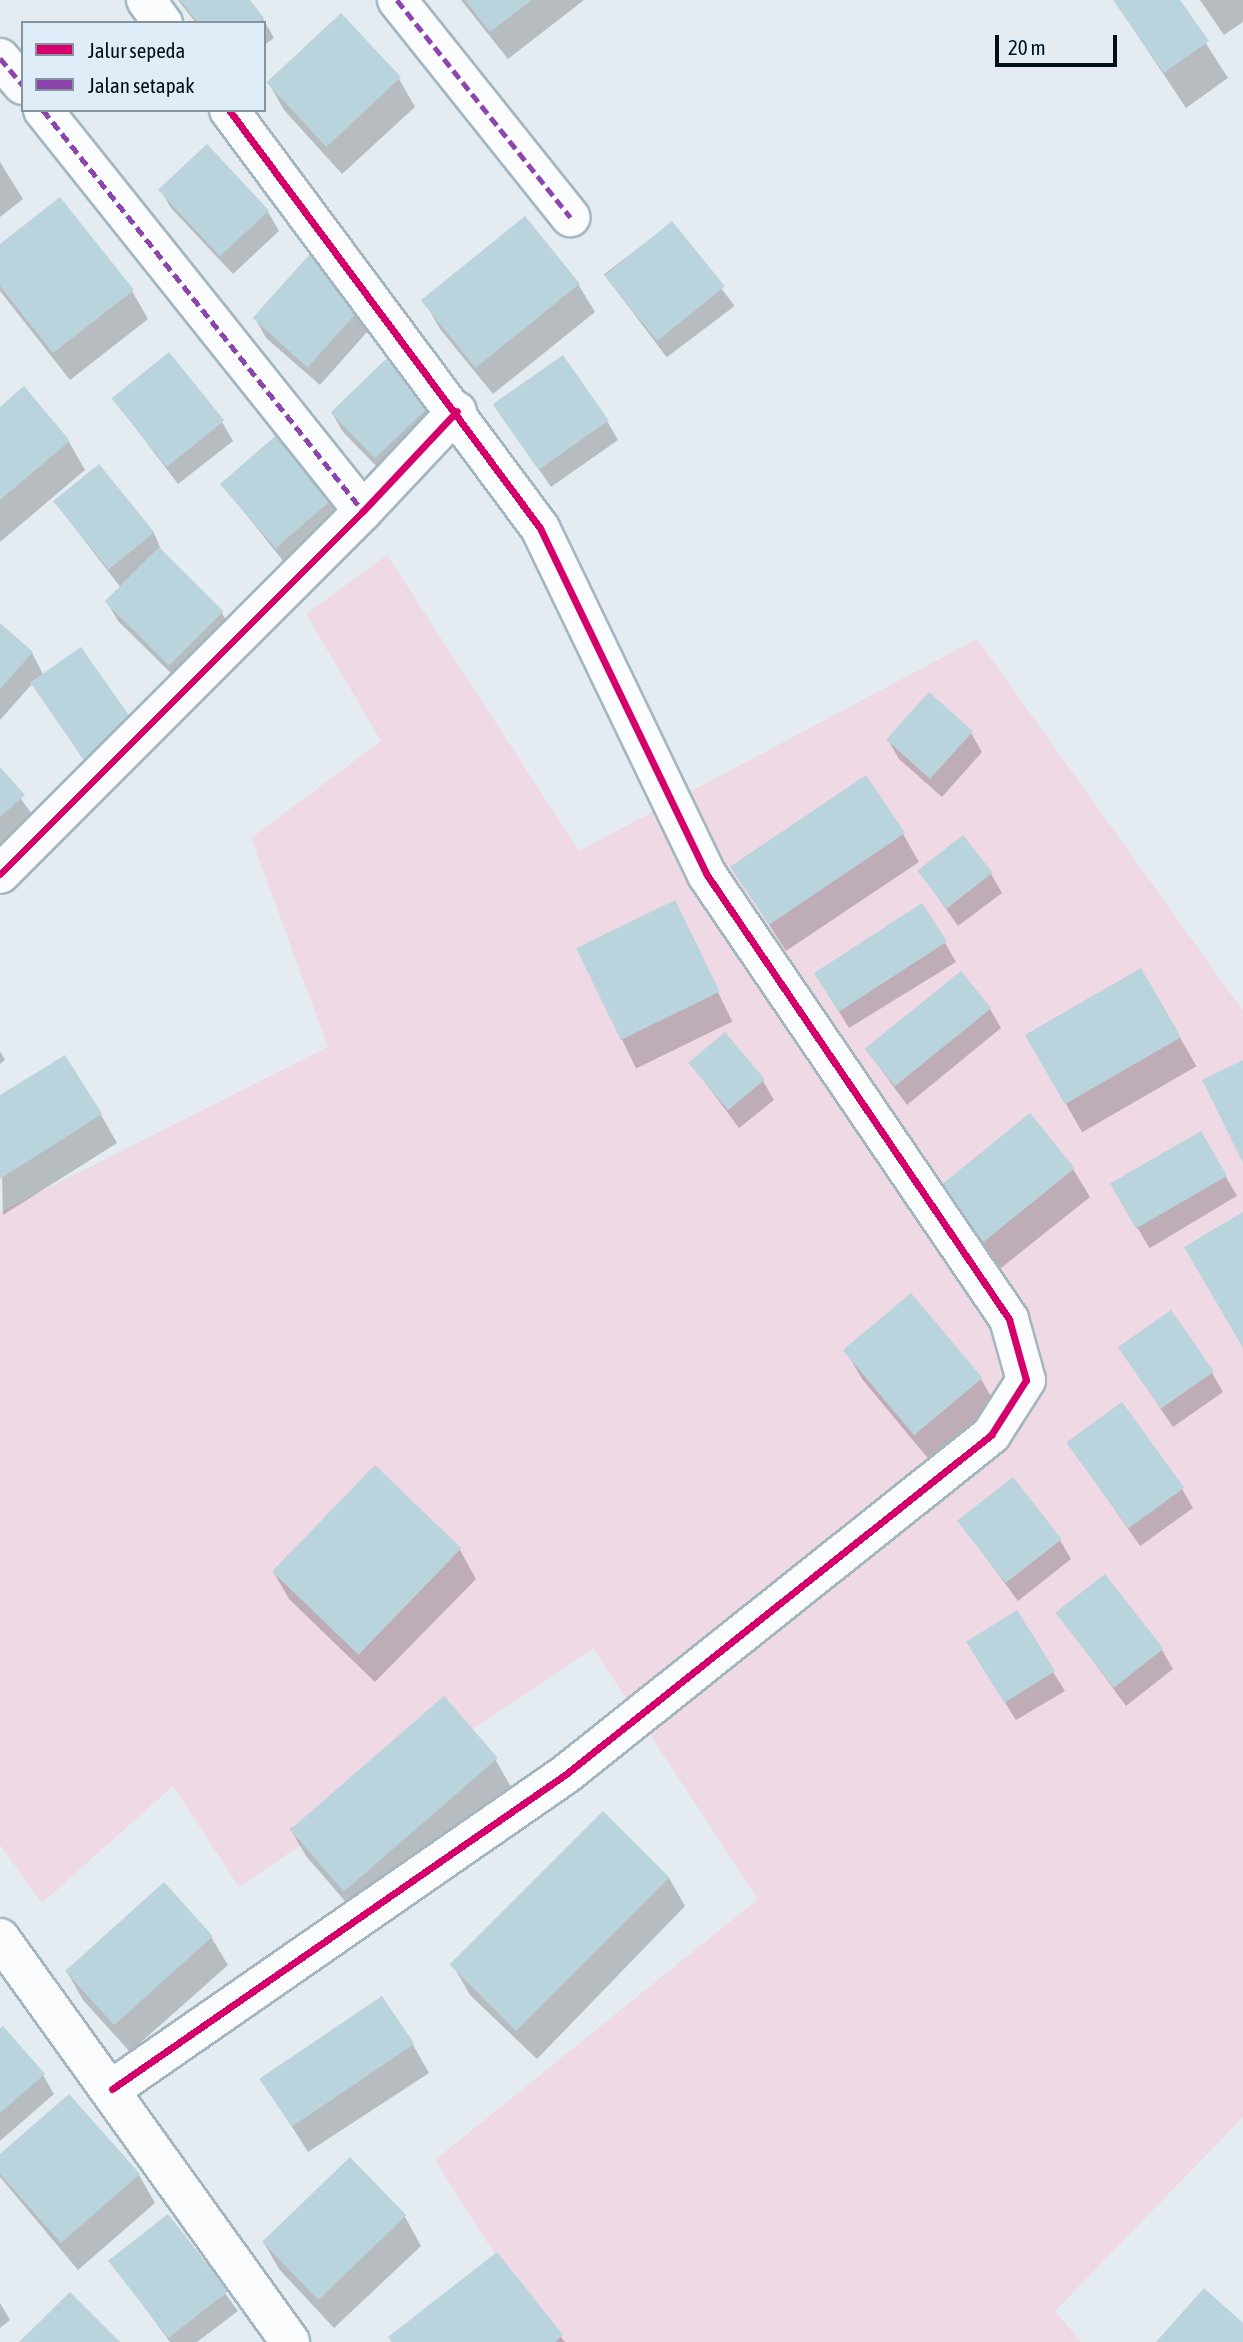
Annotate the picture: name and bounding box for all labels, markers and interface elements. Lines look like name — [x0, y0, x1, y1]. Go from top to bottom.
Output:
legend — [21, 21, 266, 112]
scale bar — [998, 21, 1120, 65]
text: 20 m — [1008, 35, 1046, 59]
text: Jalur sepeda — [88, 38, 185, 62]
text: Jalan setapak — [88, 73, 195, 97]

